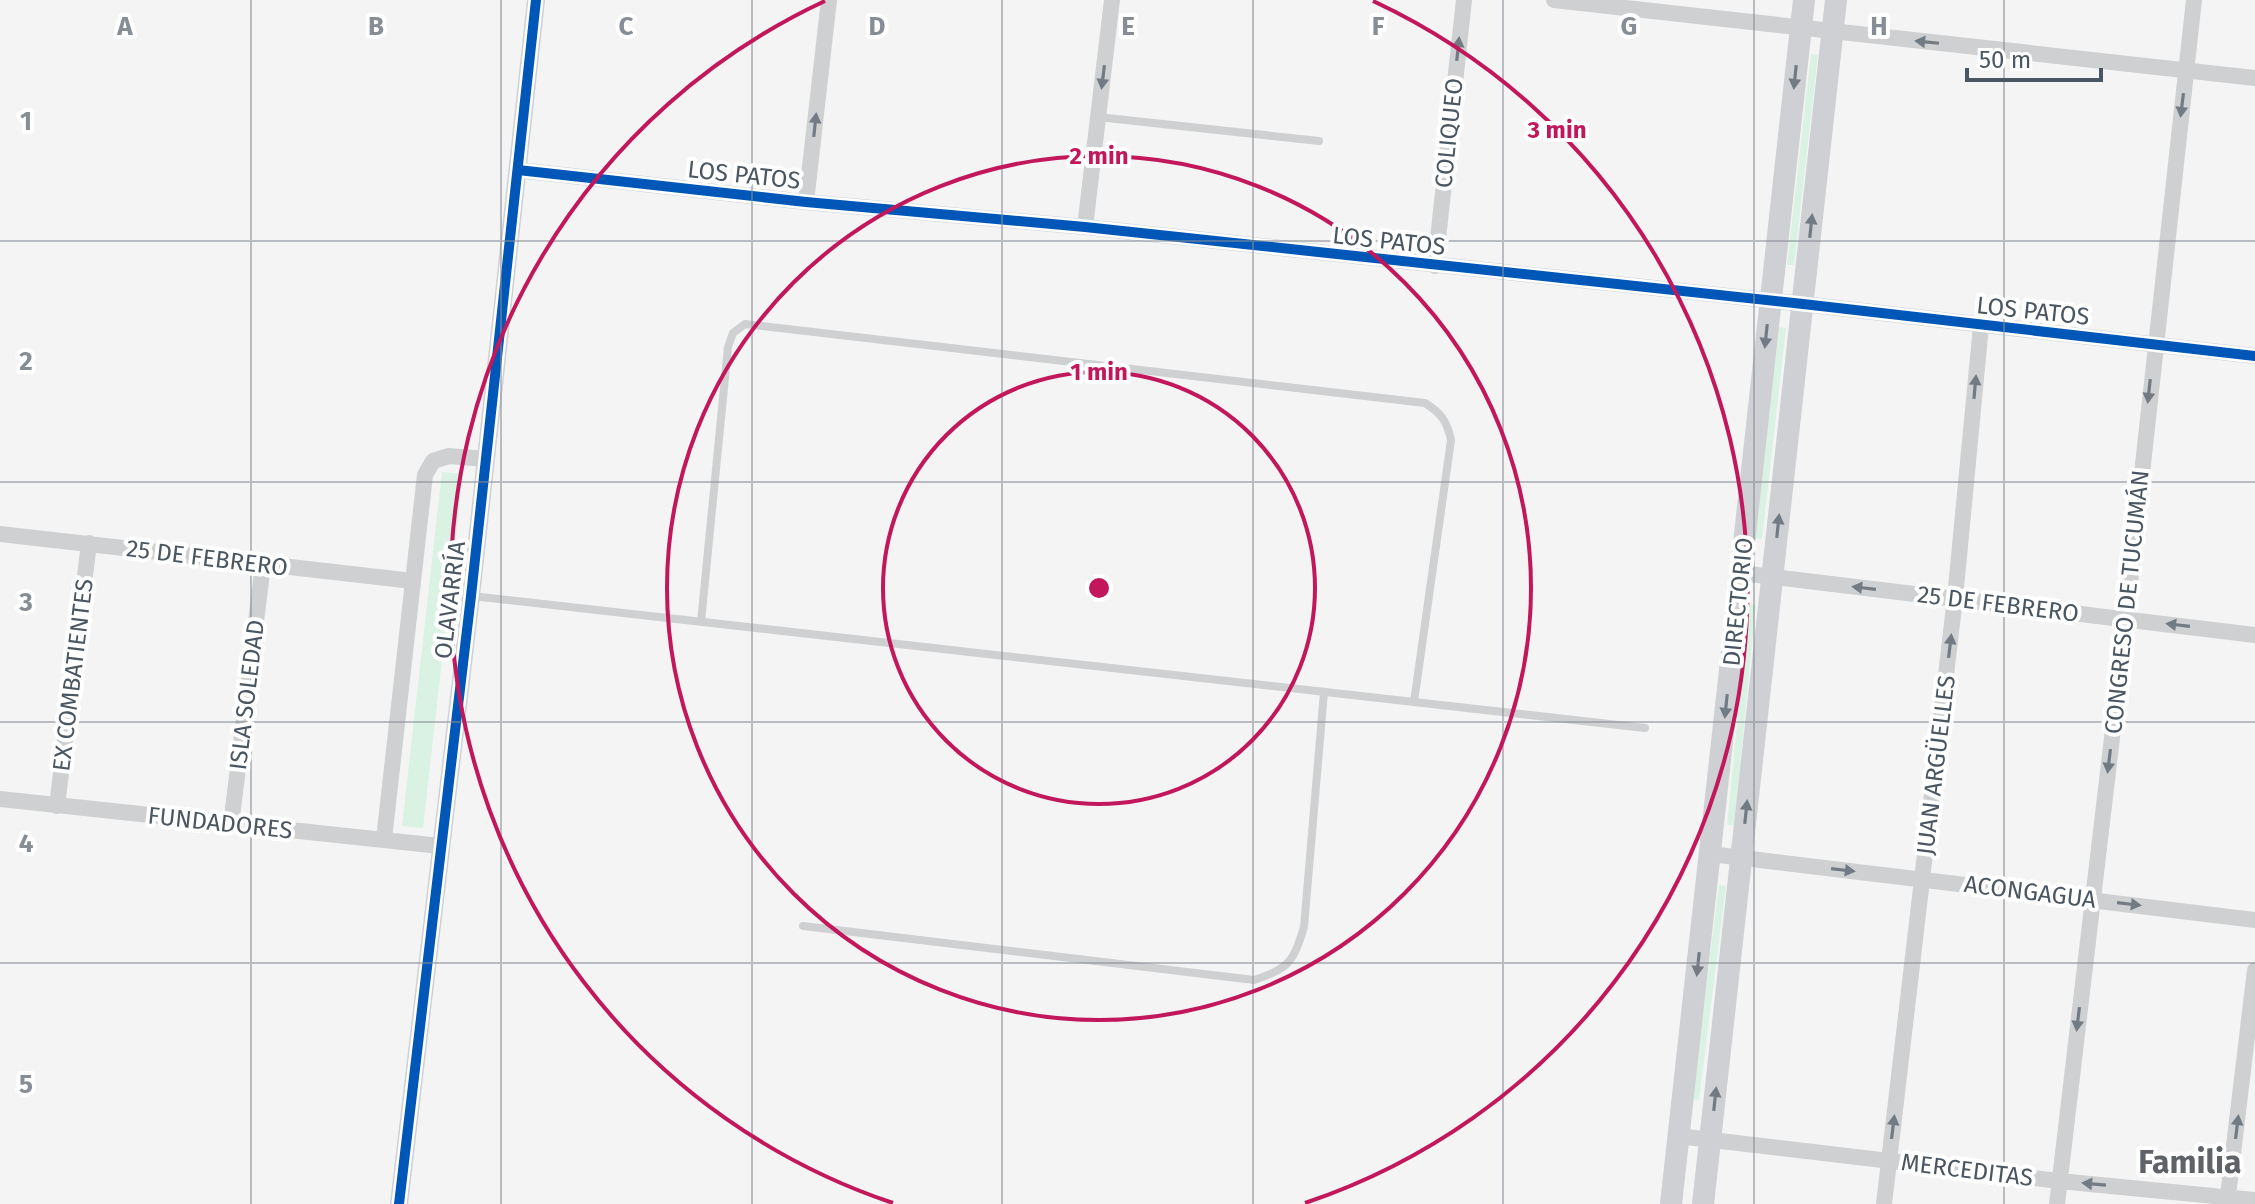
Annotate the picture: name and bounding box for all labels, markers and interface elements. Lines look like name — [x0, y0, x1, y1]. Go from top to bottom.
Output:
text: A — [116, 11, 133, 42]
text: B — [368, 11, 384, 42]
text: C — [619, 11, 634, 42]
text: D — [869, 11, 886, 42]
text: E — [1121, 11, 1135, 42]
text: F — [1372, 11, 1385, 42]
text: G — [1621, 11, 1637, 42]
text: H — [1870, 11, 1888, 42]
scale bar — [1967, 32, 2101, 82]
one-way arrow — [1914, 35, 1939, 48]
one-way arrow — [1452, 36, 1465, 61]
text: 50 m — [1979, 46, 2031, 74]
one-way arrow — [1096, 65, 1109, 90]
one-way arrow — [1789, 65, 1802, 90]
street label: COLIQUEO — [1429, 77, 1469, 189]
one-way arrow — [2175, 93, 2188, 118]
text: 1 — [20, 106, 32, 137]
one-way arrow — [808, 112, 821, 137]
text: 3 min — [1526, 116, 1587, 144]
text: 2 min — [1070, 142, 1129, 170]
street label: LOS PATOS — [686, 155, 802, 195]
one-way arrow — [1805, 213, 1818, 238]
street label: LOS PATOS — [1331, 221, 1447, 261]
street label: LOS PATOS — [1975, 291, 2091, 331]
one-way arrow — [1760, 324, 1773, 349]
text: 2 — [19, 346, 33, 377]
text: 1 min — [1070, 358, 1128, 386]
one-way arrow — [1969, 374, 1982, 399]
one-way arrow — [2143, 379, 2156, 404]
street label: CONGRESO DE TUCUMÁN — [2098, 469, 2155, 735]
one-way arrow — [1772, 513, 1785, 538]
street label: 25 DE FEBRERO — [125, 534, 289, 582]
street label: DIRECTORIO — [1717, 536, 1759, 668]
street label: OLAVARRÍA — [428, 539, 471, 661]
centre of rings — [1085, 574, 1113, 602]
street label: EX COMBATIENTES — [47, 577, 99, 773]
street label: 25 DE FEBRERO — [1916, 580, 2080, 628]
one-way arrow — [1851, 581, 1876, 594]
text: 3 — [18, 587, 33, 618]
street label: ISLA SOLEDAD — [224, 618, 270, 772]
one-way arrow — [2165, 619, 2190, 632]
one-way arrow — [1944, 633, 1957, 658]
street label: JUAN ARGÜELLES — [1911, 673, 1961, 857]
one-way arrow — [1720, 694, 1733, 719]
one-way arrow — [2102, 749, 2115, 774]
one-way arrow — [1740, 799, 1753, 824]
street label: FUNDADORES — [146, 801, 294, 845]
text: 4 — [19, 828, 34, 859]
one-way arrow — [1831, 864, 1856, 877]
street label: ACONGAGUA — [1962, 870, 2098, 914]
one-way arrow — [2117, 898, 2142, 911]
one-way arrow — [1691, 952, 1704, 977]
one-way arrow — [2072, 1007, 2085, 1032]
text: 5 — [19, 1069, 33, 1100]
one-way arrow — [1708, 1086, 1721, 1111]
one-way arrow — [1887, 1114, 1900, 1139]
one-way arrow — [2230, 1114, 2243, 1139]
district label: Familia — [2138, 1143, 2242, 1181]
street label: MERCEDITAS — [1899, 1148, 2035, 1192]
one-way arrow — [2081, 1178, 2106, 1191]

